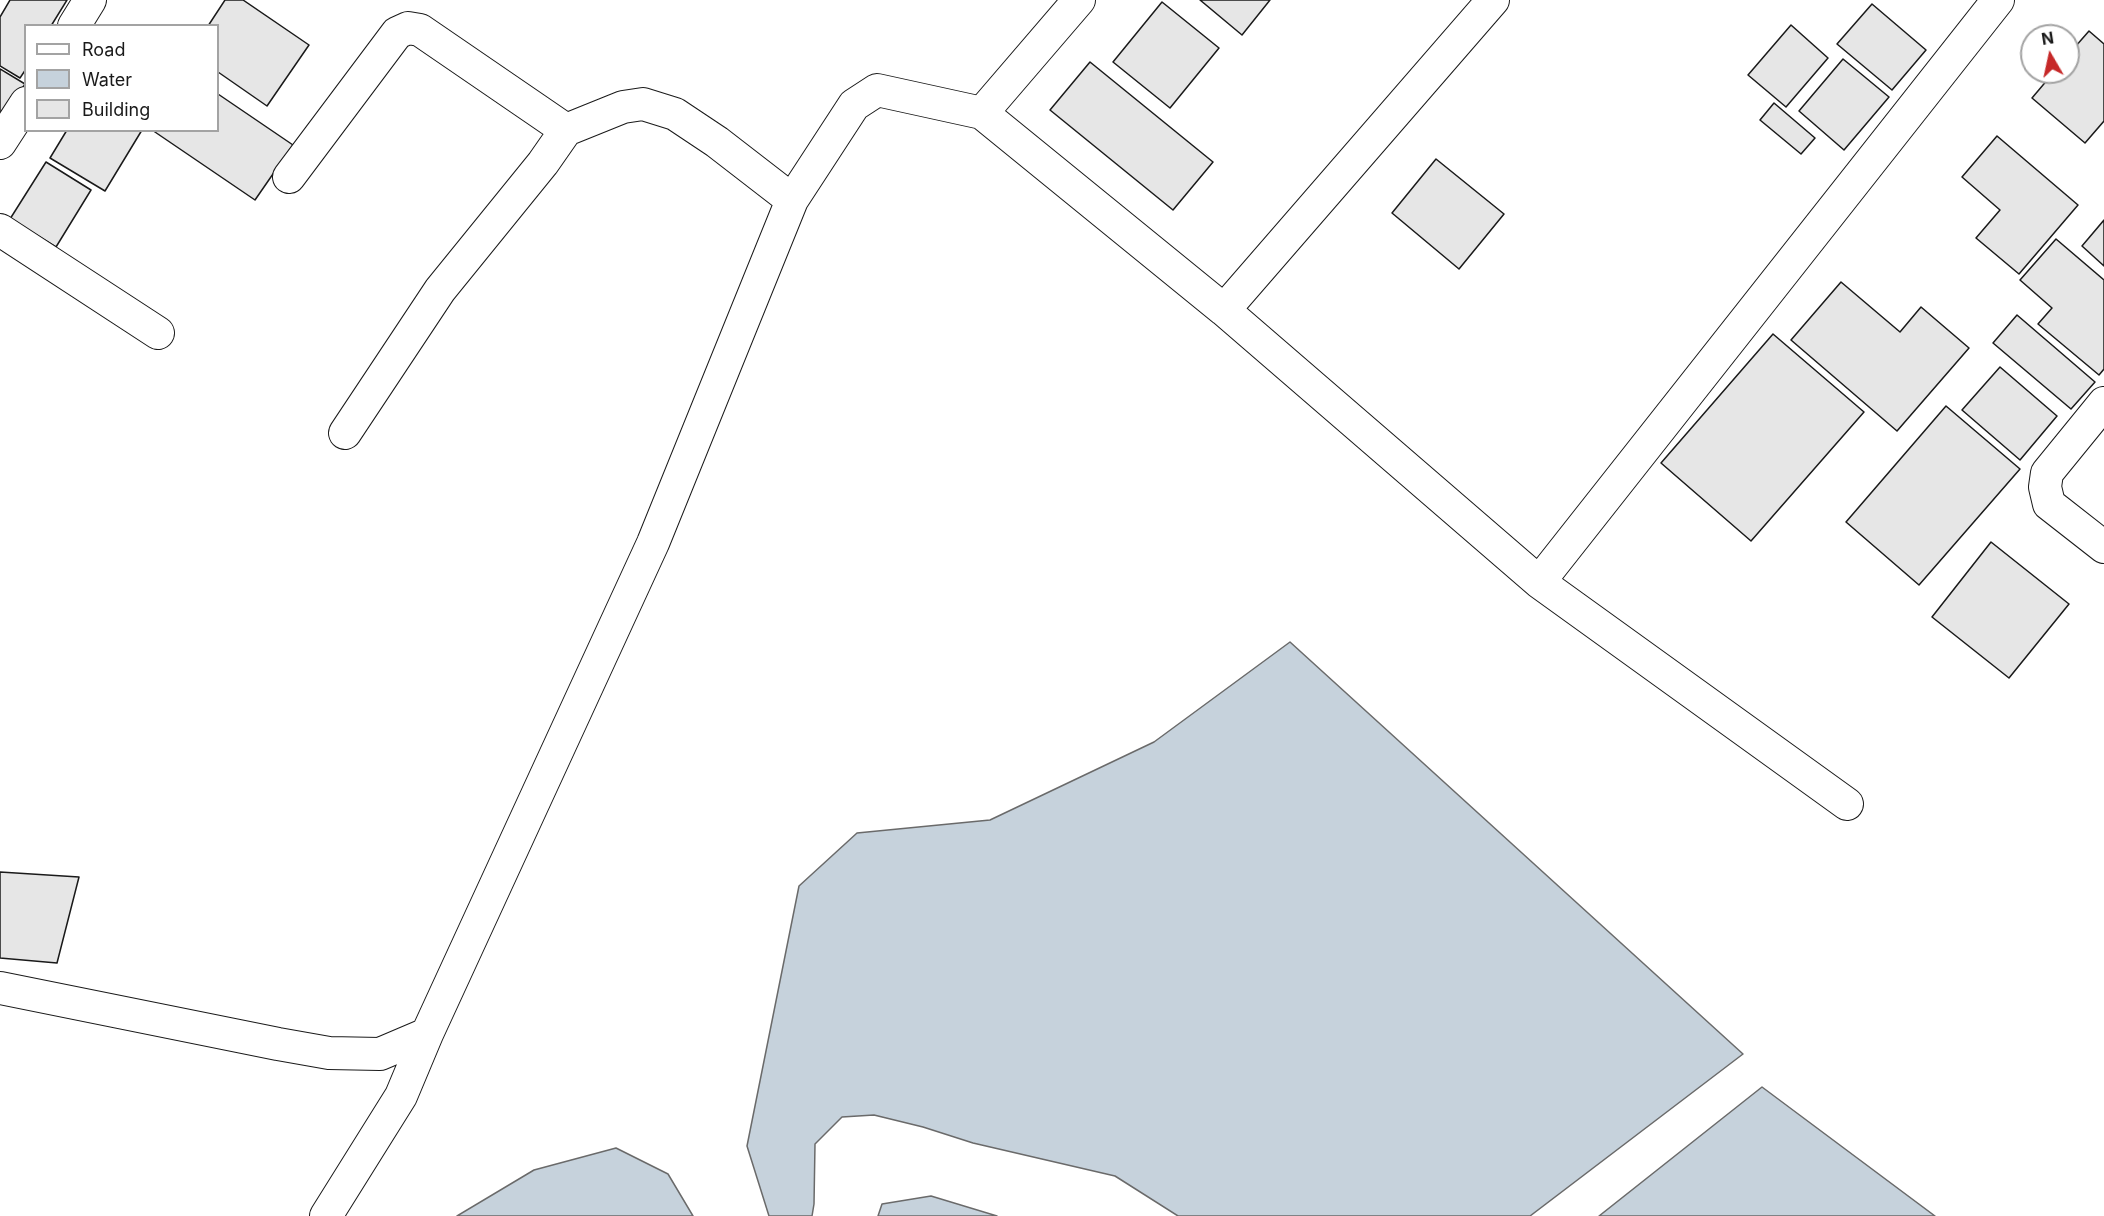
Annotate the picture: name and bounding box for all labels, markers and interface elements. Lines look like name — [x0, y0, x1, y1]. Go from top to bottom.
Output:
legend — [24, 24, 219, 132]
north arrow — [2020, 24, 2080, 84]
text: N — [2040, 27, 2055, 49]
text: Road — [82, 39, 125, 60]
text: Water — [82, 69, 132, 90]
text: Building — [82, 99, 150, 120]

